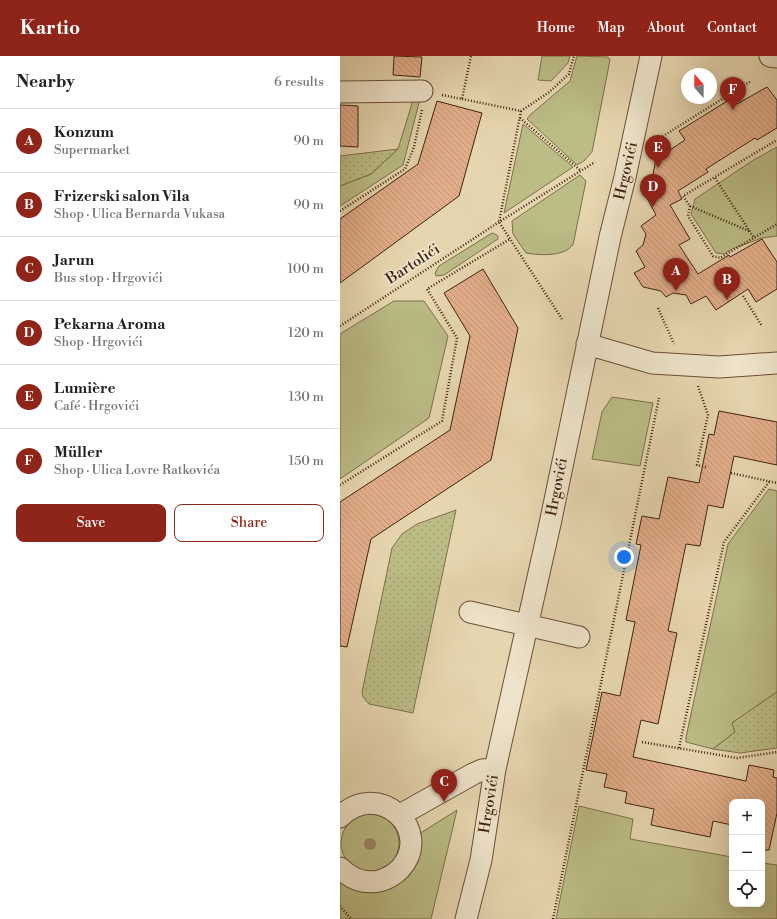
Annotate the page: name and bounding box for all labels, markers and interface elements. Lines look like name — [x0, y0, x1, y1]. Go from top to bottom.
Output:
text: Kartio — [20, 16, 80, 40]
text: Home — [537, 19, 575, 37]
text: Map — [597, 19, 625, 37]
text: About — [647, 19, 685, 37]
text: Contact — [707, 19, 757, 37]
north arrow — [681, 68, 717, 104]
text: Nearby — [16, 71, 75, 93]
text: 6 results — [274, 74, 324, 90]
pin: F — [720, 77, 746, 110]
text: Konzum — [54, 123, 114, 142]
text: A — [24, 133, 34, 149]
text: 90 m — [293, 133, 324, 149]
pin: E — [645, 135, 671, 168]
street label: Hrgovići — [610, 140, 642, 202]
text: Supermarket — [54, 142, 130, 158]
pin: D — [640, 174, 666, 207]
text: Frizerski salon Vila — [54, 187, 190, 206]
text: B — [24, 197, 34, 213]
text: 90 m — [293, 197, 324, 213]
text: Shop · Ulica Bernarda Vukasa — [54, 206, 225, 222]
street label: Bartolići — [382, 240, 444, 289]
text: Jarun — [54, 251, 94, 270]
pin: A — [663, 258, 689, 291]
text: C — [24, 261, 34, 277]
text: 100 m — [288, 261, 324, 277]
pin: B — [714, 267, 740, 300]
text: Bus stop · Hrgovići — [54, 270, 163, 286]
text: Pekarna Aroma — [54, 315, 165, 334]
text: D — [24, 325, 34, 341]
text: 120 m — [288, 325, 324, 341]
text: Shop · Hrgovići — [54, 334, 143, 350]
text: Lumière — [54, 379, 116, 398]
text: E — [24, 389, 34, 405]
text: 130 m — [289, 389, 324, 405]
text: Café · Hrgovići — [54, 398, 139, 414]
text: Müller — [54, 443, 103, 462]
text: F — [24, 453, 34, 469]
text: 150 m — [289, 453, 324, 469]
street label: Hrgovići — [542, 456, 572, 518]
text: Shop · Ulica Lovre Ratkovića — [54, 462, 220, 478]
button: Save — [16, 504, 166, 542]
button: Share — [174, 504, 324, 542]
your location — [614, 547, 634, 567]
pin: C — [431, 769, 457, 802]
street label: Hrgovići — [475, 773, 503, 835]
map controls — [729, 799, 765, 907]
button: + — [729, 799, 765, 835]
button: − — [729, 835, 765, 871]
button: locate — [729, 871, 765, 907]

